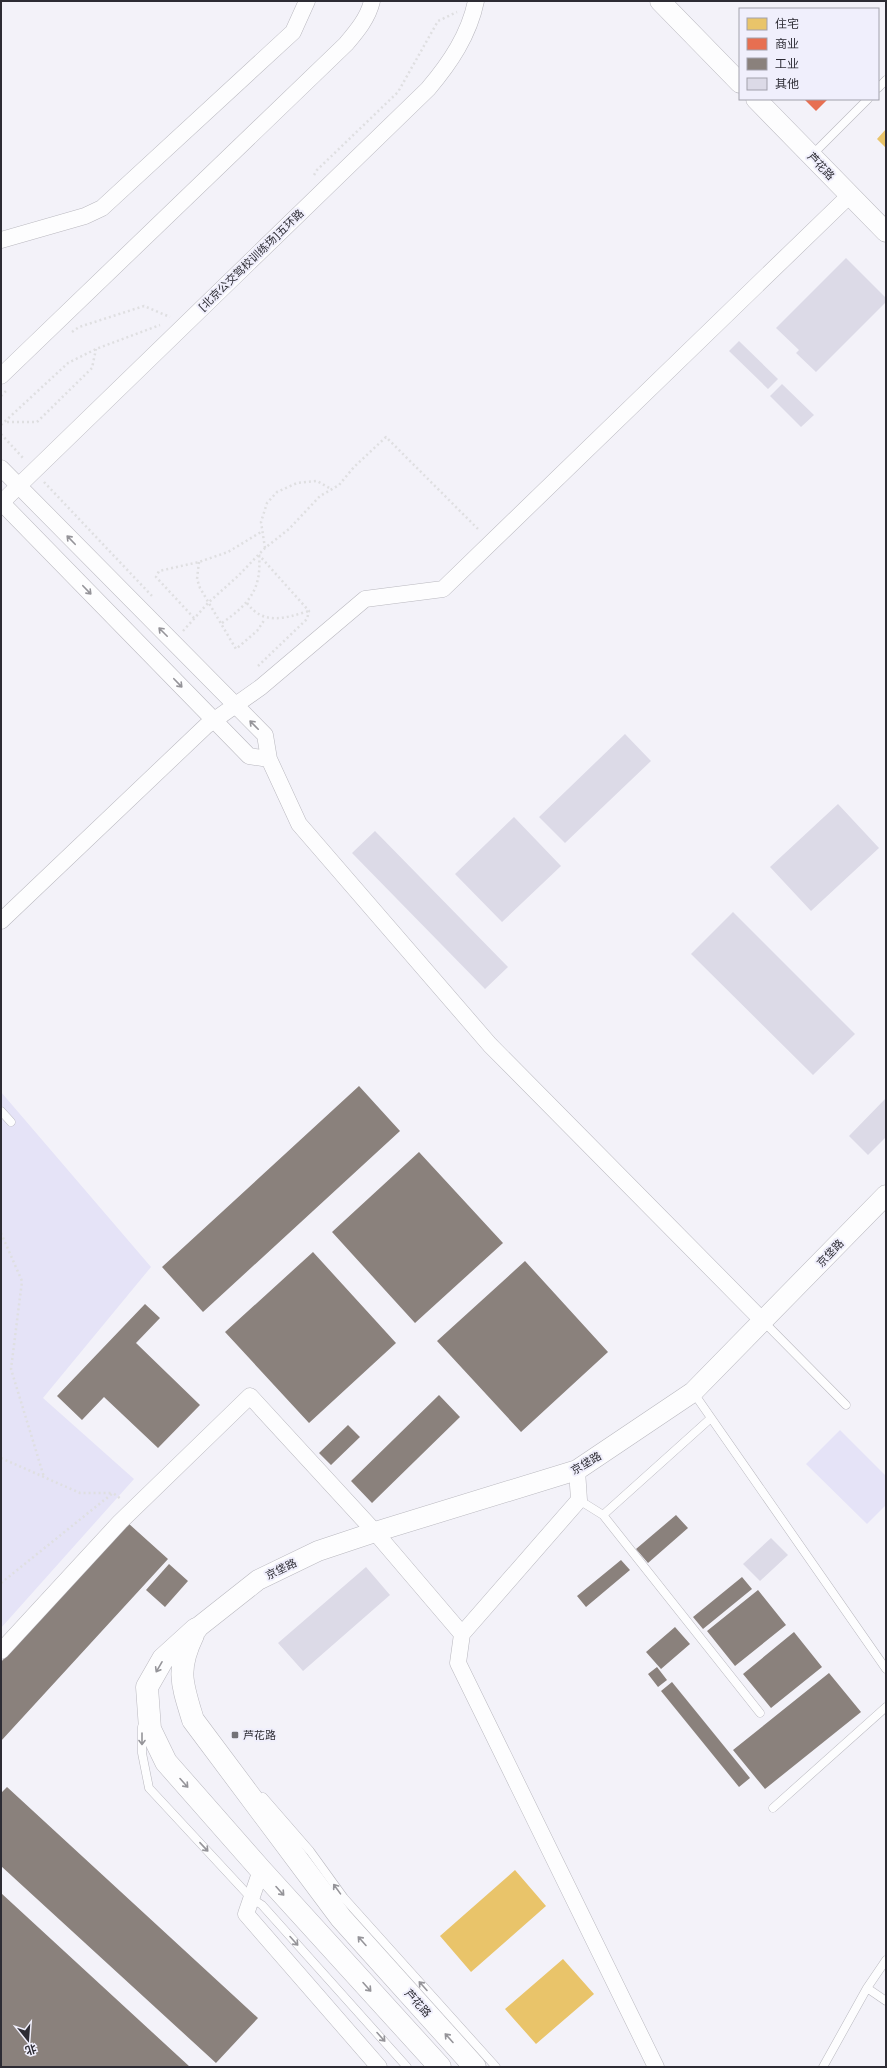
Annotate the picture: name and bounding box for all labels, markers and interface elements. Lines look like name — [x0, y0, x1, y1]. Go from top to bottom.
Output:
legend — [739, 8, 879, 100]
text: 住宅 — [775, 17, 799, 31]
text: 商业 — [775, 37, 799, 51]
text: 工业 — [775, 57, 799, 71]
text: 其他 — [775, 77, 799, 91]
street label: 芦花路 — [805, 150, 837, 183]
street label: [北京公交驾校训练场]五环路 — [196, 207, 306, 314]
one-way arrow — [67, 535, 76, 545]
one-way arrow — [82, 585, 92, 595]
one-way arrow — [158, 627, 168, 637]
one-way arrow — [173, 678, 183, 688]
one-way arrow — [249, 720, 259, 730]
street label: 京垡路 — [814, 1237, 846, 1270]
street label: 京垡路 — [569, 1450, 604, 1477]
street label: 京垡路 — [264, 1556, 299, 1583]
one-way arrow — [154, 1661, 162, 1673]
place label: 芦花路 — [243, 1729, 276, 1742]
marker: 芦花路 — [230, 1730, 240, 1740]
one-way arrow — [138, 1732, 146, 1745]
one-way arrow — [180, 1778, 189, 1788]
one-way arrow — [199, 1842, 208, 1852]
one-way arrow — [333, 1883, 341, 1894]
one-way arrow — [275, 1886, 284, 1896]
one-way arrow — [289, 1936, 298, 1946]
one-way arrow — [358, 1937, 367, 1947]
one-way arrow — [419, 1981, 428, 1991]
one-way arrow — [362, 1982, 372, 1992]
street label: 芦花路 — [402, 1987, 433, 2020]
north arrow — [8, 2020, 48, 2060]
one-way arrow — [376, 2032, 385, 2043]
one-way arrow — [444, 2033, 454, 2043]
text: 北 — [24, 2041, 38, 2057]

